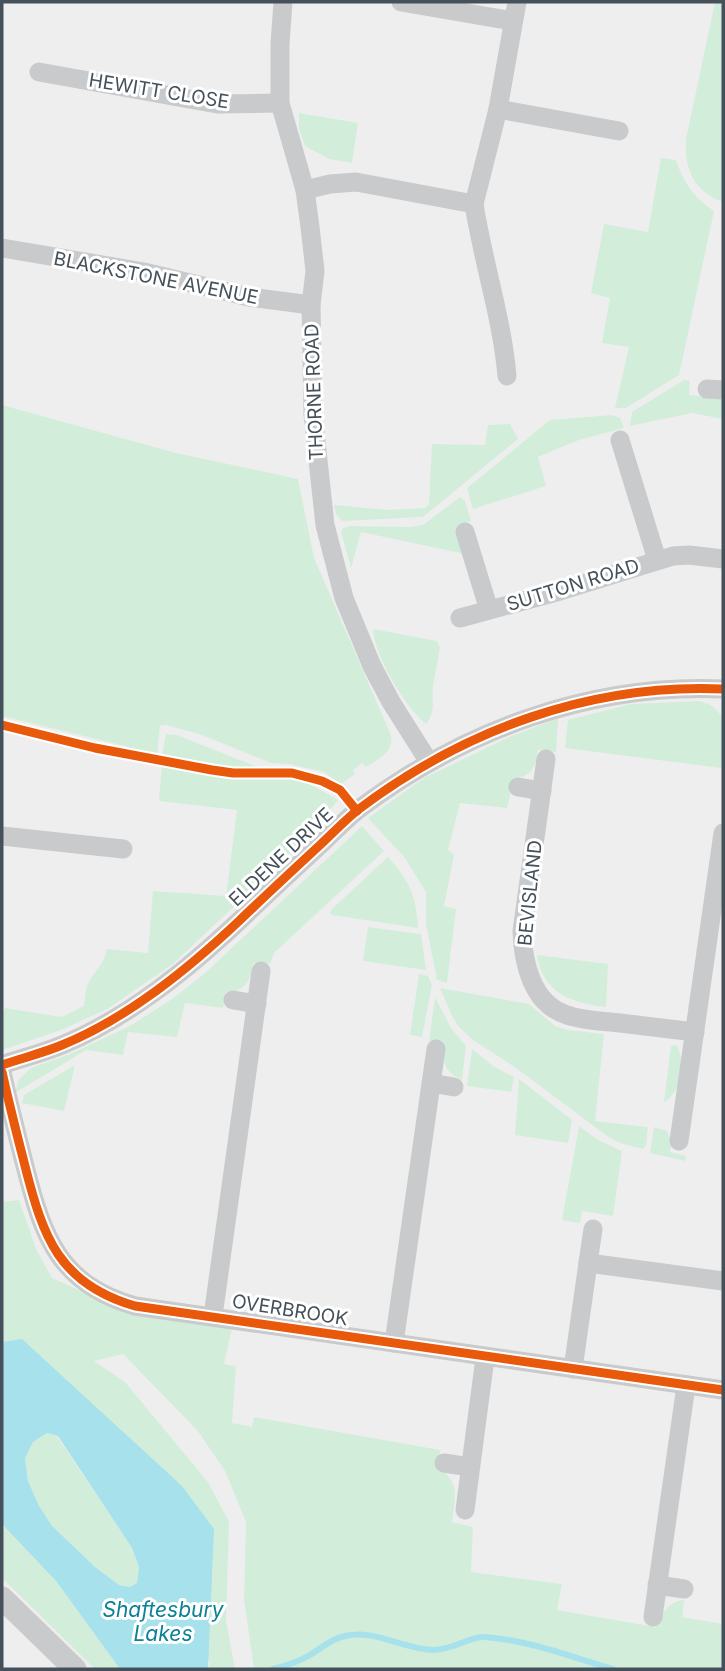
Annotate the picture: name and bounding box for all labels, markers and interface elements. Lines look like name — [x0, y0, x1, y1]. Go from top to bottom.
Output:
street label: HEWITT CLOSE — [87, 69, 231, 113]
street label: BLACKSTONE AVENUE — [52, 247, 260, 309]
street label: THORNE ROAD — [300, 323, 328, 461]
street label: SUTTON ROAD — [504, 554, 642, 616]
street label: ELDENE DRIVE — [224, 803, 338, 911]
street label: BEVISLAND — [513, 839, 547, 947]
street label: OVERBROOK — [230, 1289, 350, 1331]
water label: Shaftesbury Lakes — [102, 1597, 225, 1646]

